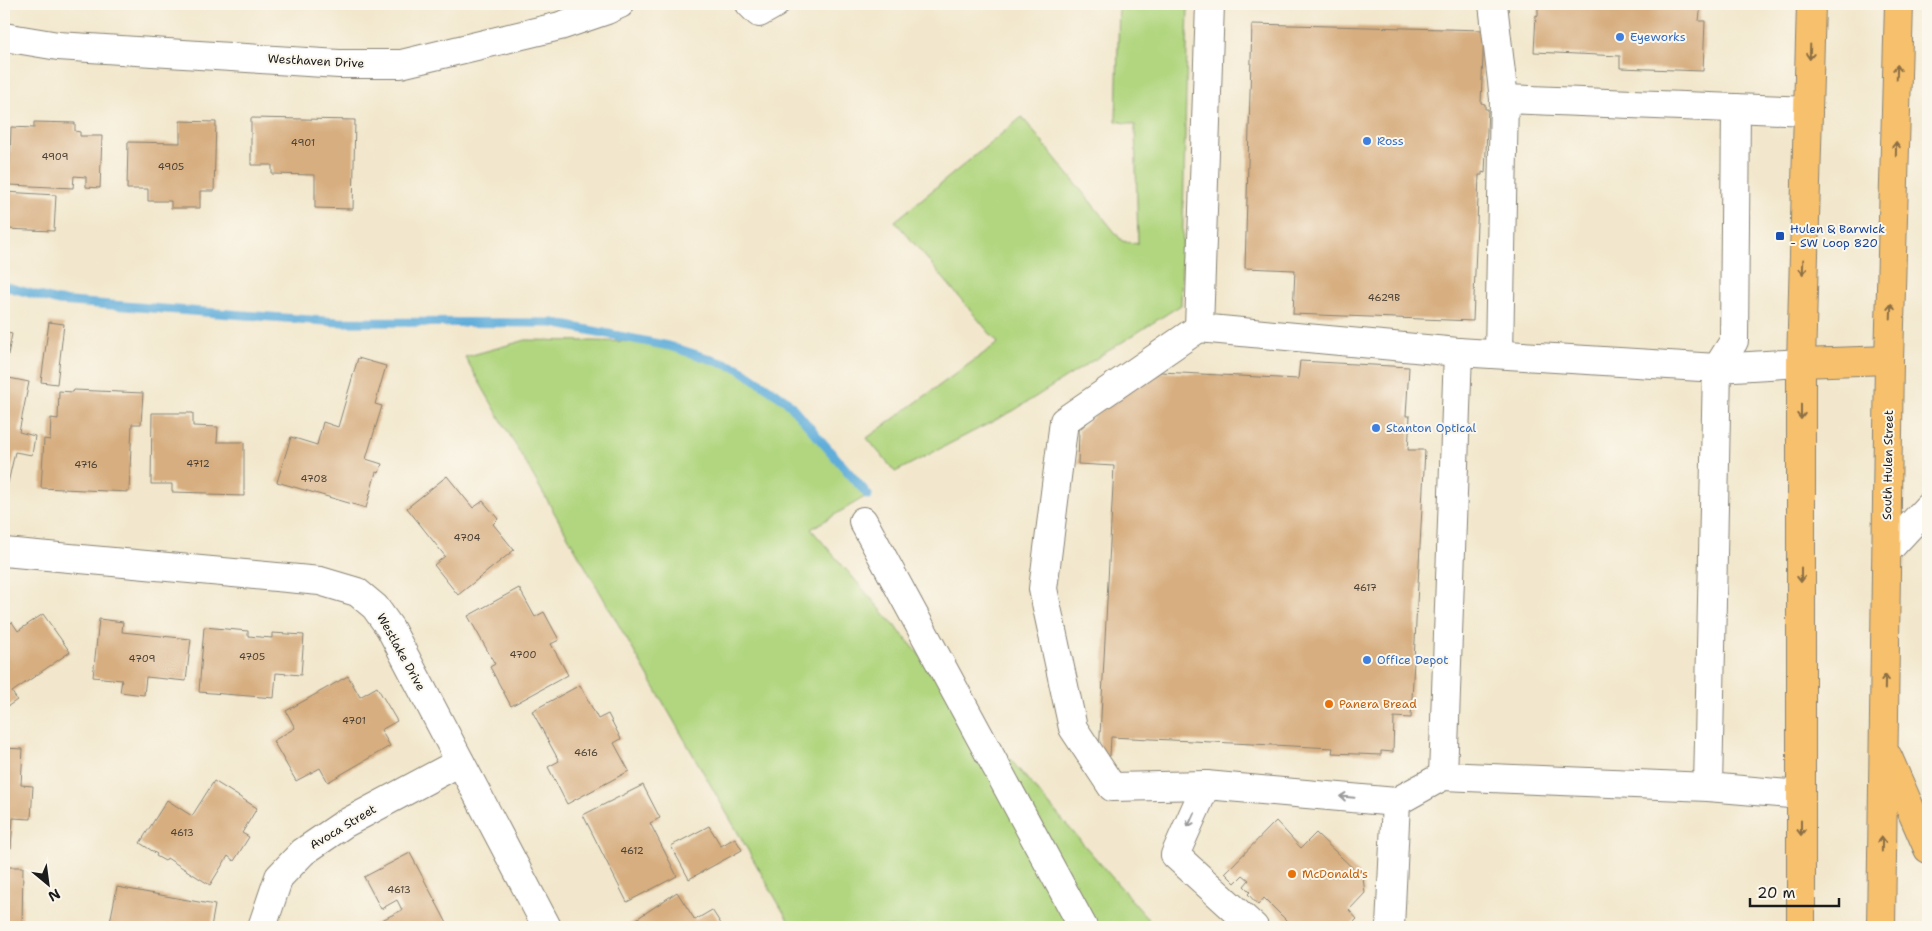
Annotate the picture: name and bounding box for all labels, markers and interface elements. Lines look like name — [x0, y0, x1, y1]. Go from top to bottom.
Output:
place label: Eyeworks — [1630, 29, 1686, 45]
marker: Eyeworks — [1614, 31, 1626, 43]
one-way arrow — [1805, 44, 1814, 60]
street label: Westhaven Drive — [267, 50, 365, 72]
one-way arrow — [1893, 64, 1902, 80]
place label: Ross — [1377, 133, 1404, 149]
marker: Ross — [1361, 135, 1373, 147]
house number: 4901 — [291, 136, 315, 149]
one-way arrow — [1891, 141, 1900, 157]
house number: 4909 — [41, 150, 69, 163]
house number: 4905 — [158, 160, 184, 173]
place label: Hulen & Barwick - SW Loop 820 — [1790, 221, 1885, 251]
marker: Hulen & Barwick - SW Loop 820 — [1774, 230, 1786, 242]
one-way arrow — [1799, 259, 1808, 275]
house number: 4629B — [1368, 291, 1400, 304]
one-way arrow — [1886, 304, 1896, 320]
one-way arrow — [1796, 404, 1806, 420]
street label: South Hulen Street — [1879, 410, 1897, 520]
place label: Stanton Optical — [1386, 420, 1477, 436]
marker: Stanton Optical — [1370, 422, 1382, 434]
house number: 4712 — [186, 457, 210, 470]
house number: 4716 — [74, 458, 98, 471]
house number: 4708 — [301, 472, 327, 485]
house number: 4704 — [454, 531, 480, 544]
one-way arrow — [1796, 566, 1806, 582]
house number: 4617 — [1353, 581, 1377, 594]
street label: Westlake Drive — [373, 610, 429, 694]
house number: 4700 — [509, 648, 537, 661]
house number: 4705 — [239, 650, 265, 663]
house number: 4709 — [129, 652, 155, 665]
place label: Office Depot — [1377, 652, 1449, 668]
marker: Office Depot — [1361, 654, 1373, 666]
one-way arrow — [1880, 674, 1890, 690]
place label: Panera Bread — [1339, 696, 1417, 712]
marker: Panera Bread — [1323, 698, 1335, 710]
house number: 4701 — [342, 714, 366, 727]
house number: 4616 — [574, 746, 598, 759]
one-way arrow — [1340, 793, 1356, 802]
street label: Avoca Street — [307, 801, 379, 853]
one-way arrow — [1185, 812, 1195, 827]
one-way arrow — [1796, 820, 1806, 836]
house number: 4613 — [170, 826, 194, 839]
one-way arrow — [1878, 836, 1887, 852]
house number: 4612 — [620, 844, 644, 857]
north arrow — [22, 858, 72, 908]
place label: McDonald's — [1302, 866, 1368, 882]
marker: McDonald's — [1286, 868, 1298, 880]
scale bar — [1750, 876, 1838, 908]
house number: 4613 — [387, 883, 411, 896]
text: 20 m — [1757, 883, 1796, 903]
text: N — [45, 885, 64, 906]

